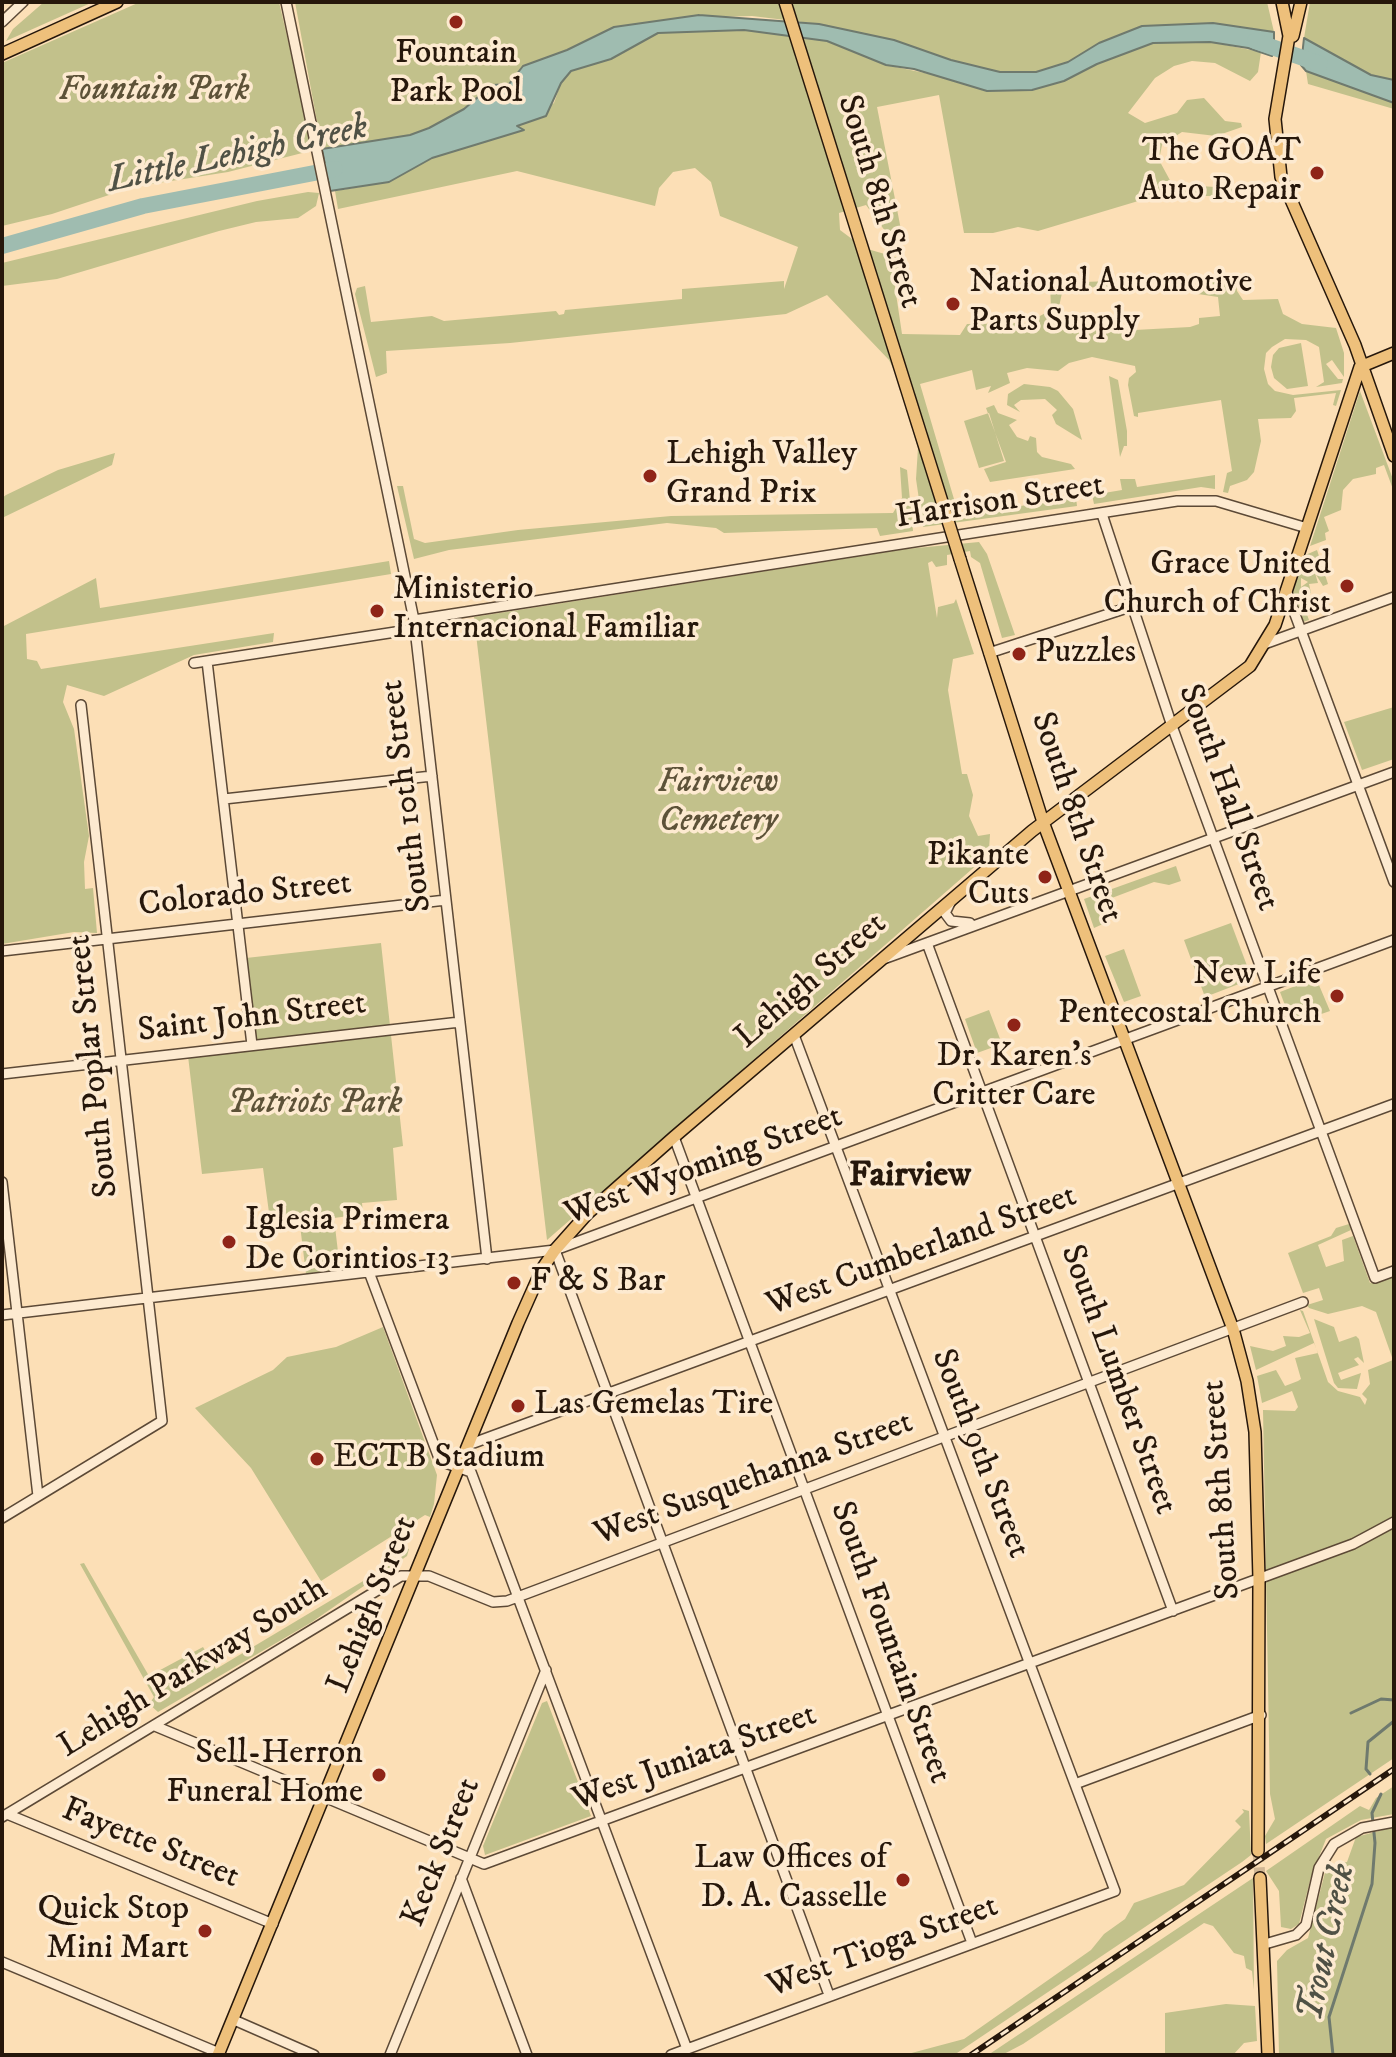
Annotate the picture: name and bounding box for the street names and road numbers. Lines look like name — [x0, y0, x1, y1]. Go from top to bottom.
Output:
street label: South 8th Street — [826, 91, 930, 313]
street label: Harrison Street — [893, 466, 1107, 540]
street label: South 10th Street — [374, 677, 442, 915]
street label: South Hall Street — [1167, 679, 1287, 917]
street label: South 8th Street — [1020, 707, 1130, 929]
street label: Colorado Street — [137, 865, 353, 927]
street label: Lehigh Street — [728, 905, 896, 1059]
street label: South Poplar Street — [61, 932, 129, 1200]
street label: Saint John Street — [136, 985, 368, 1053]
street label: West Wyoming Street — [560, 1098, 848, 1236]
street label: West Cumberland Street — [761, 1177, 1083, 1327]
street label: South Lumber Street — [1049, 1240, 1185, 1520]
street label: South 9th Street — [921, 1344, 1037, 1564]
street label: South 8th Street — [1195, 1379, 1251, 1601]
street label: West Susquehanna Street — [589, 1403, 919, 1557]
street label: South Fountain Street — [819, 1497, 959, 1789]
street label: Lehigh Street — [320, 1511, 428, 1699]
street label: Lehigh Parkway South — [52, 1570, 336, 1768]
street label: West Juniata Street — [568, 1696, 822, 1822]
street label: Keck Street — [395, 1773, 491, 1933]
street label: Fayette Street — [55, 1791, 245, 1899]
street label: West Tioga Street — [762, 1887, 1004, 2009]

